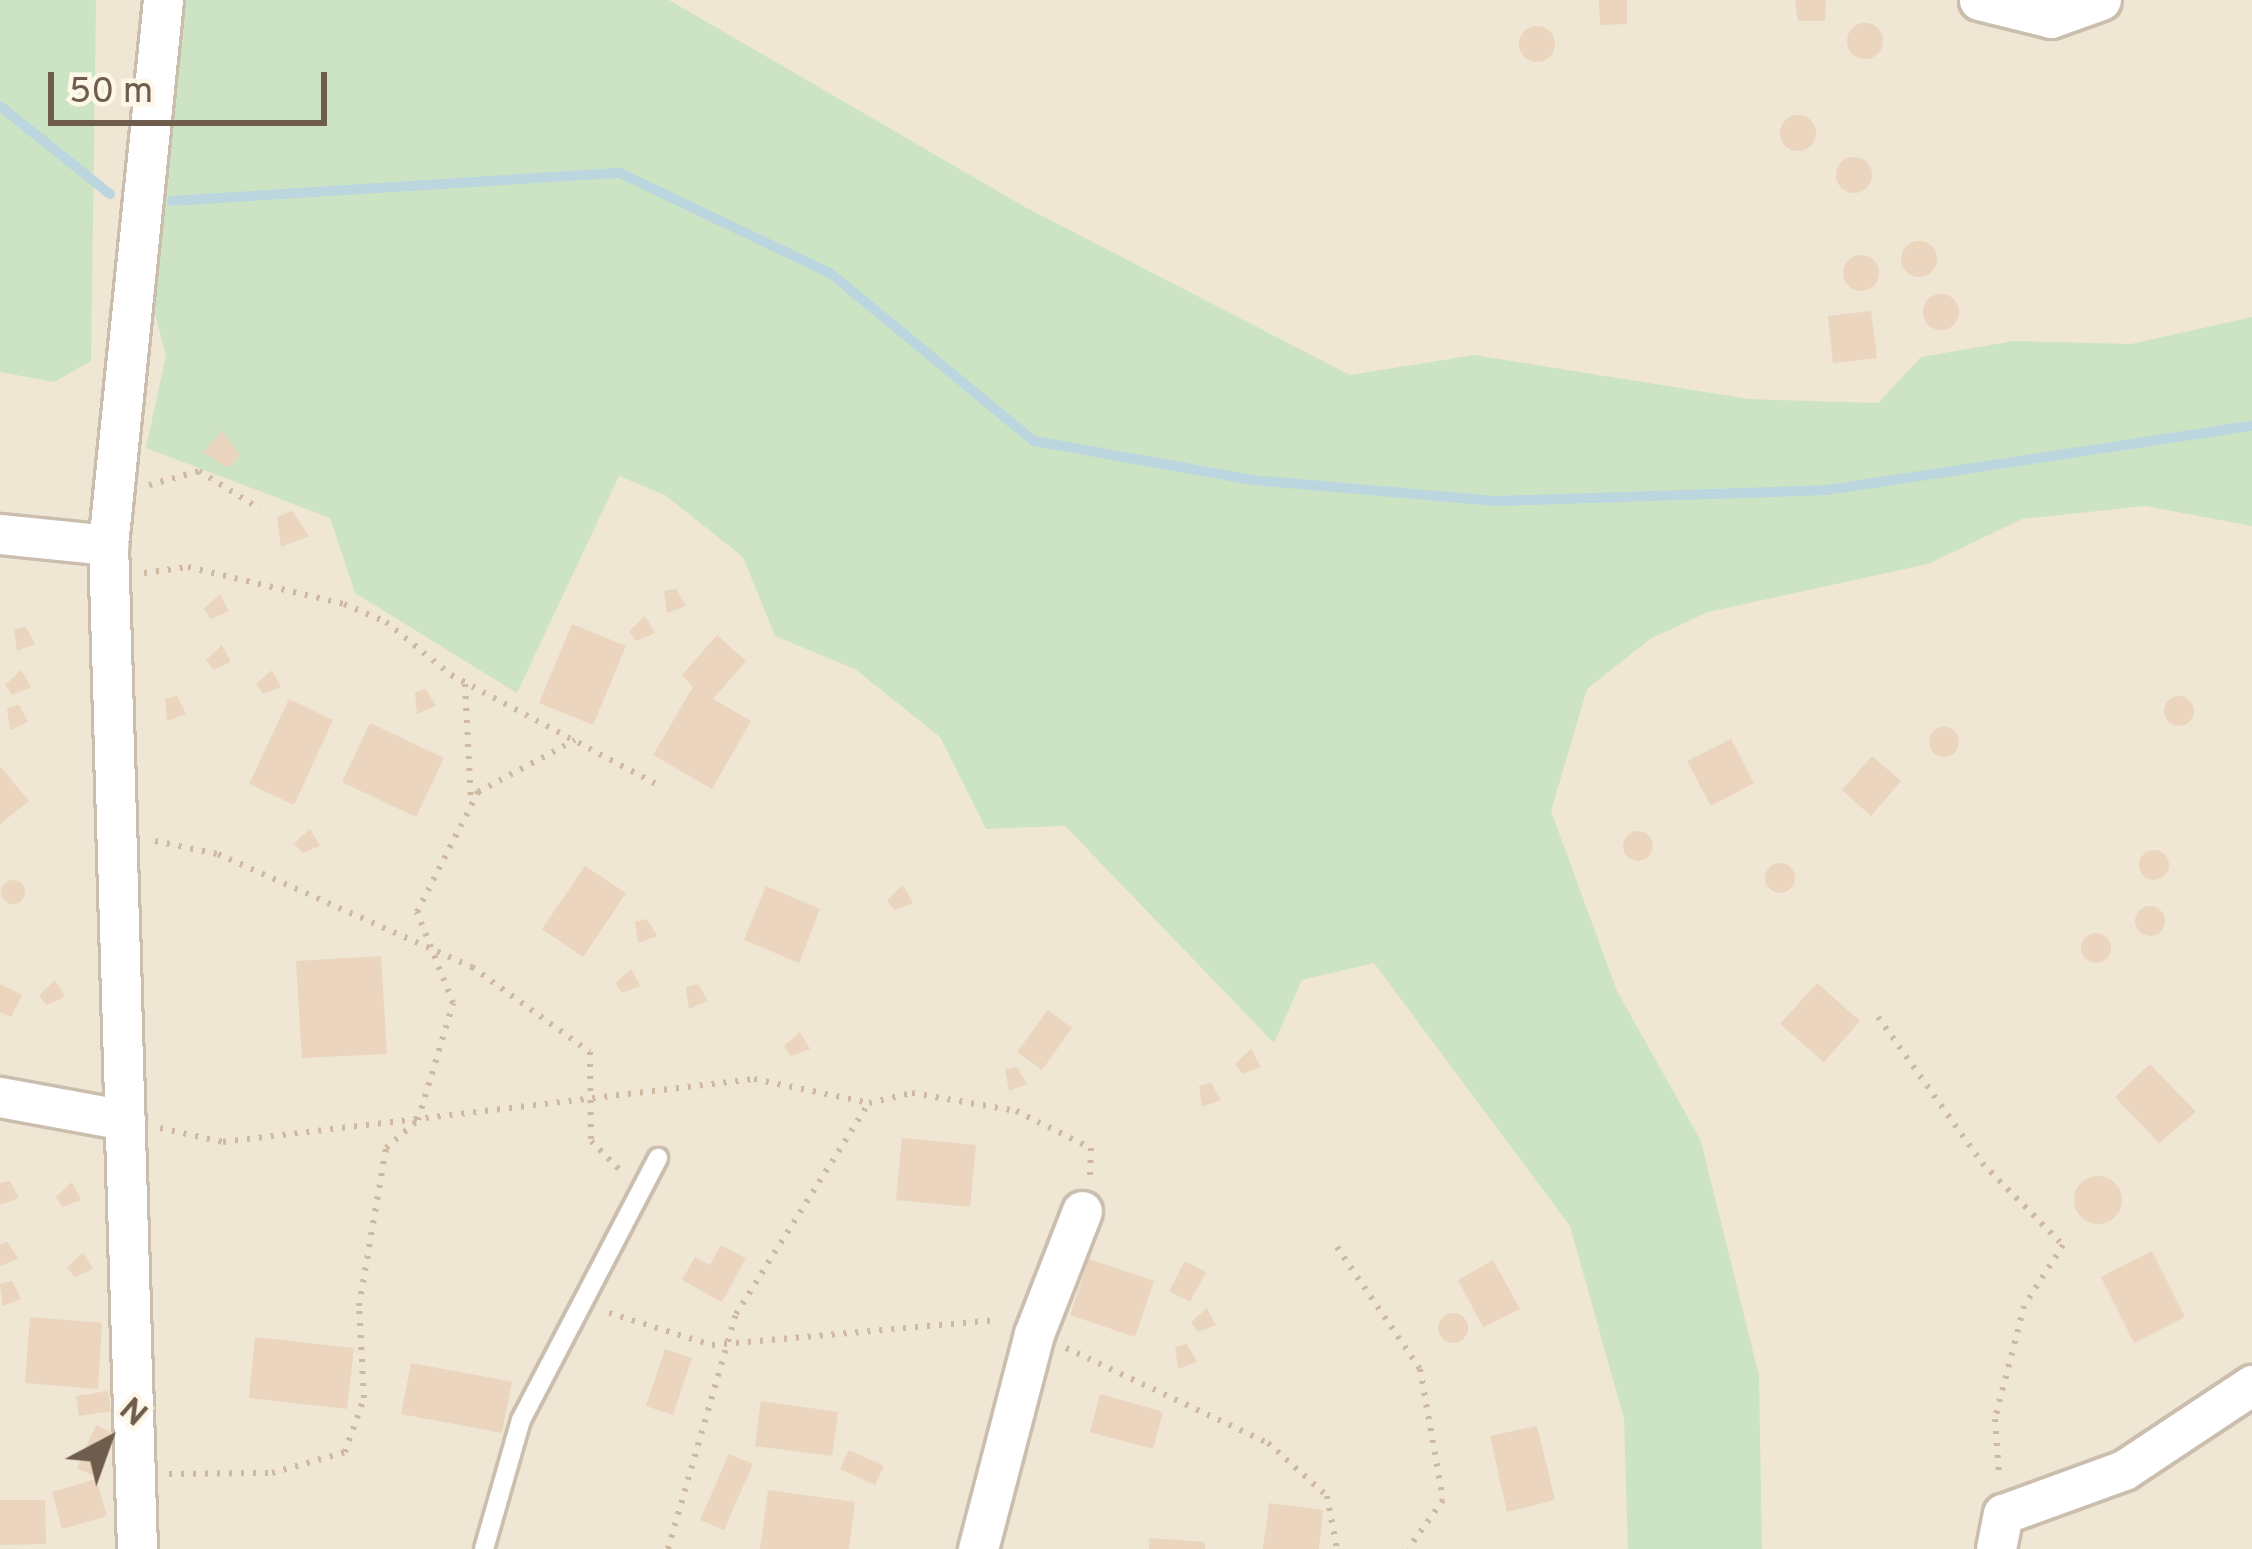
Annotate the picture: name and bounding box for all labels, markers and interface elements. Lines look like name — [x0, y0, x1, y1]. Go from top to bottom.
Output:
scale bar — [54, 48, 333, 122]
text: 50 m — [69, 70, 153, 116]
north arrow — [48, 1381, 168, 1501]
text: N — [109, 1390, 154, 1437]

